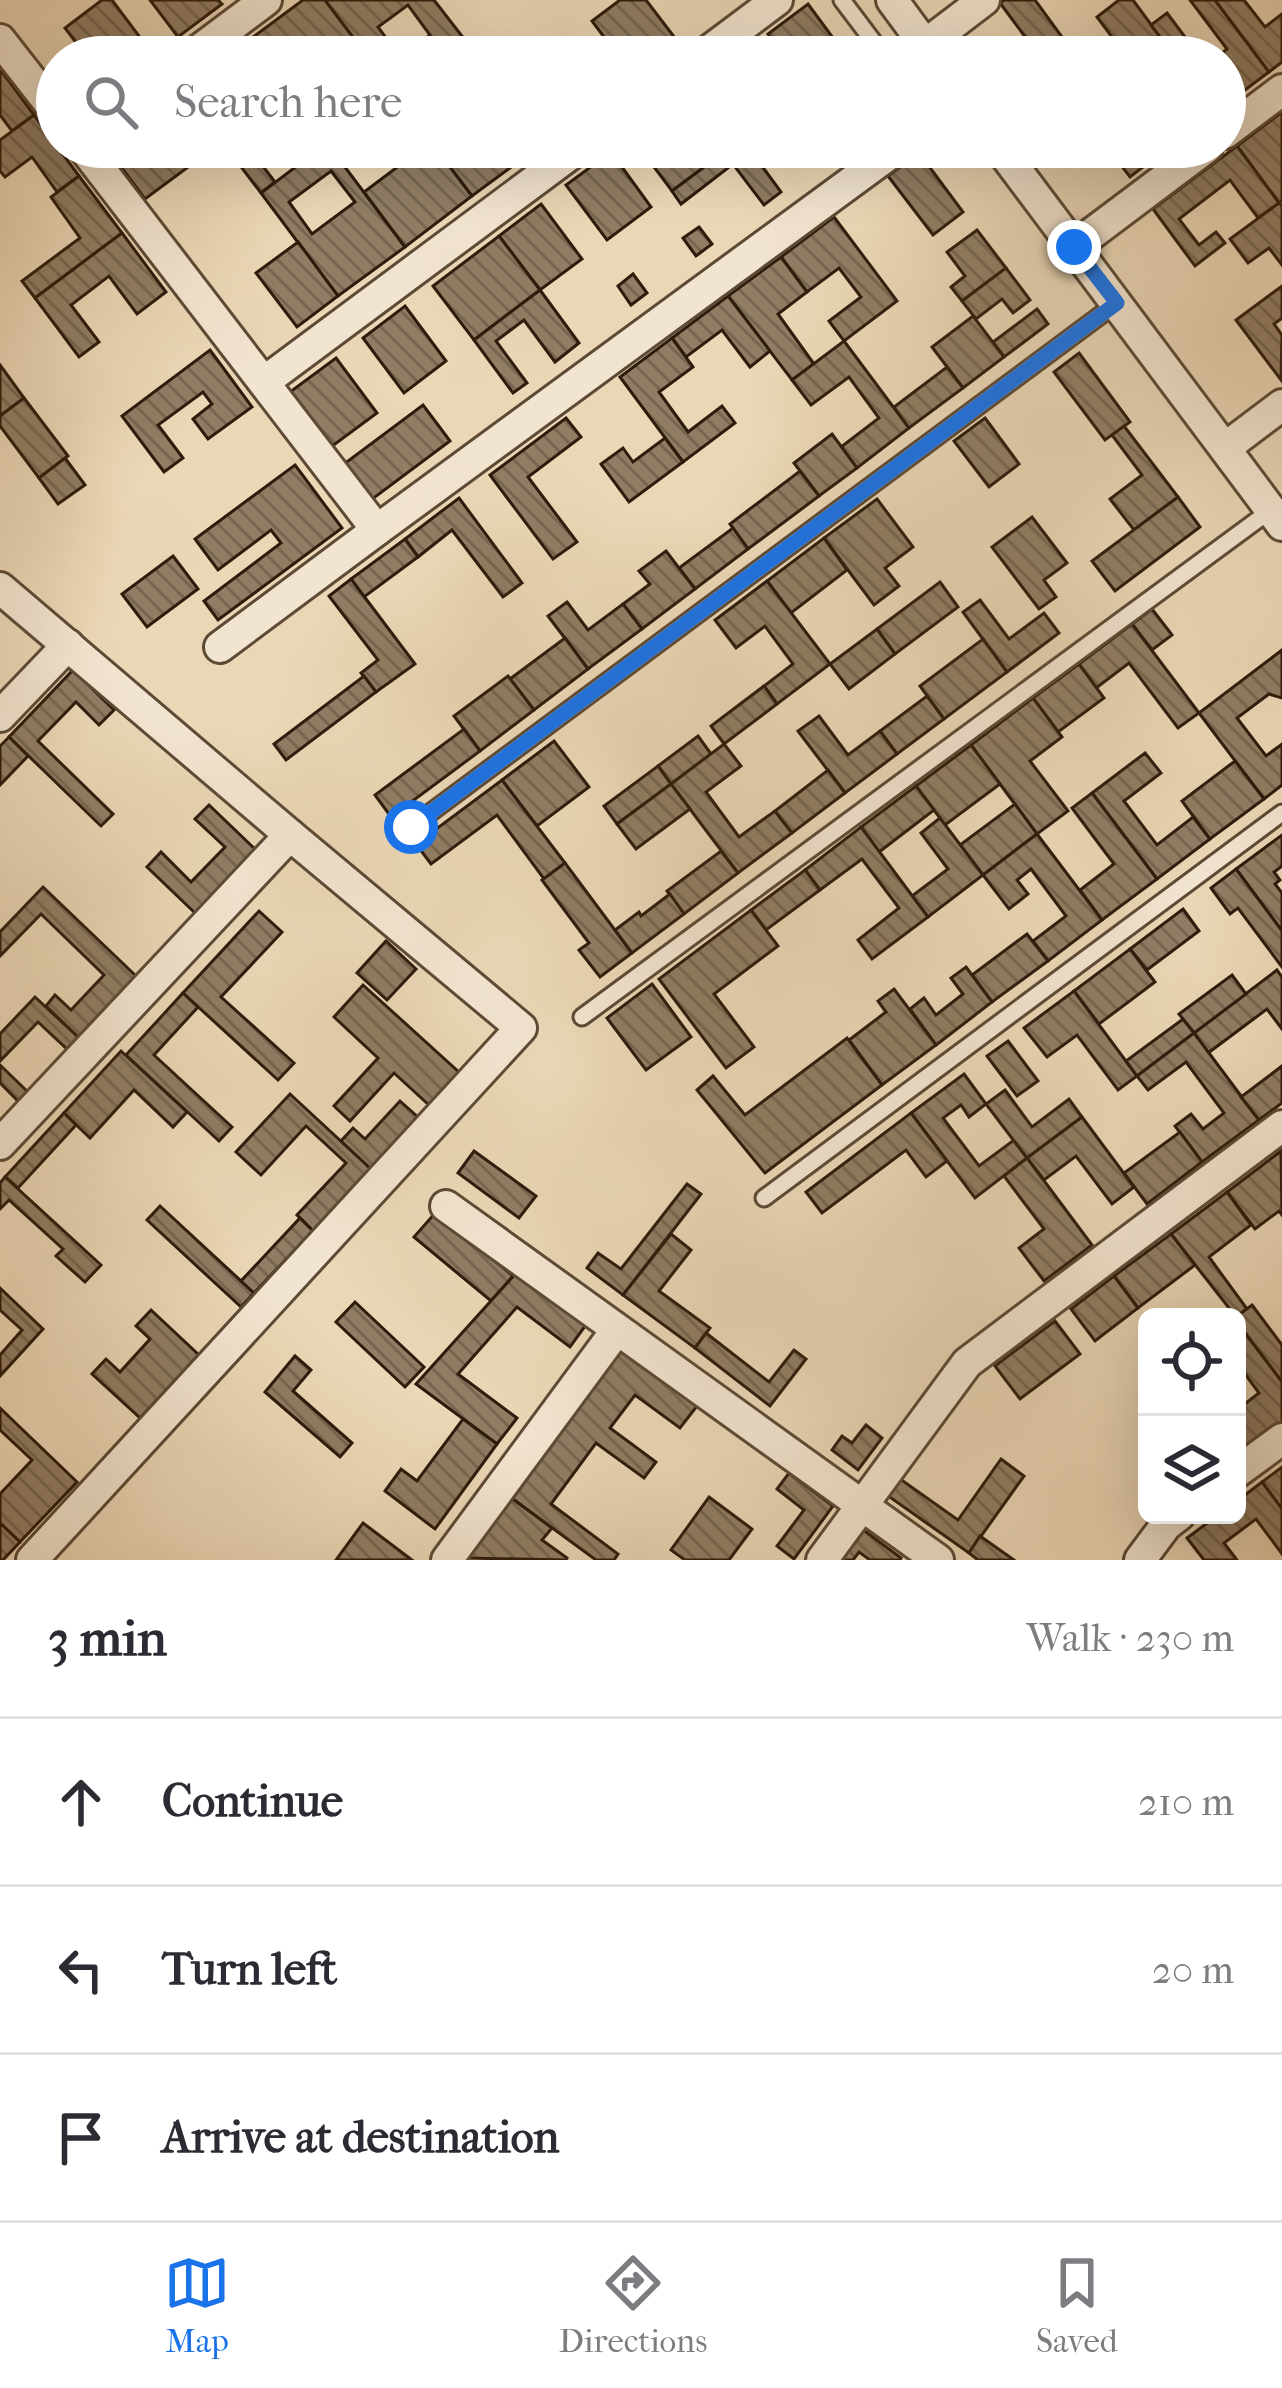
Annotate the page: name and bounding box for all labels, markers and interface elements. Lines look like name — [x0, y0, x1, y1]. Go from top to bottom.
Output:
search box — [36, 36, 1246, 168]
icon: search — [78, 69, 144, 135]
text: Search here — [174, 76, 402, 129]
route end — [1047, 220, 1101, 274]
route start — [384, 800, 438, 854]
map controls — [1138, 1308, 1246, 1524]
button: locate — [1138, 1308, 1246, 1416]
button: layers — [1138, 1416, 1246, 1524]
text: 3 min — [48, 1608, 167, 1668]
text: Walk · 230 m — [1027, 1615, 1234, 1661]
icon: ahead — [48, 1769, 114, 1835]
text: Continue — [162, 1775, 343, 1828]
text: 210 m — [1138, 1779, 1234, 1825]
icon: left — [48, 1937, 114, 2003]
text: Turn left — [162, 1943, 337, 1996]
text: 20 m — [1152, 1947, 1234, 1993]
icon: arrive — [48, 2105, 114, 2171]
text: Arrive at destination — [162, 2111, 559, 2164]
tab: Map — [164, 2250, 230, 2361]
tab: Directions — [559, 2250, 707, 2361]
tab: Saved — [1036, 2250, 1118, 2361]

